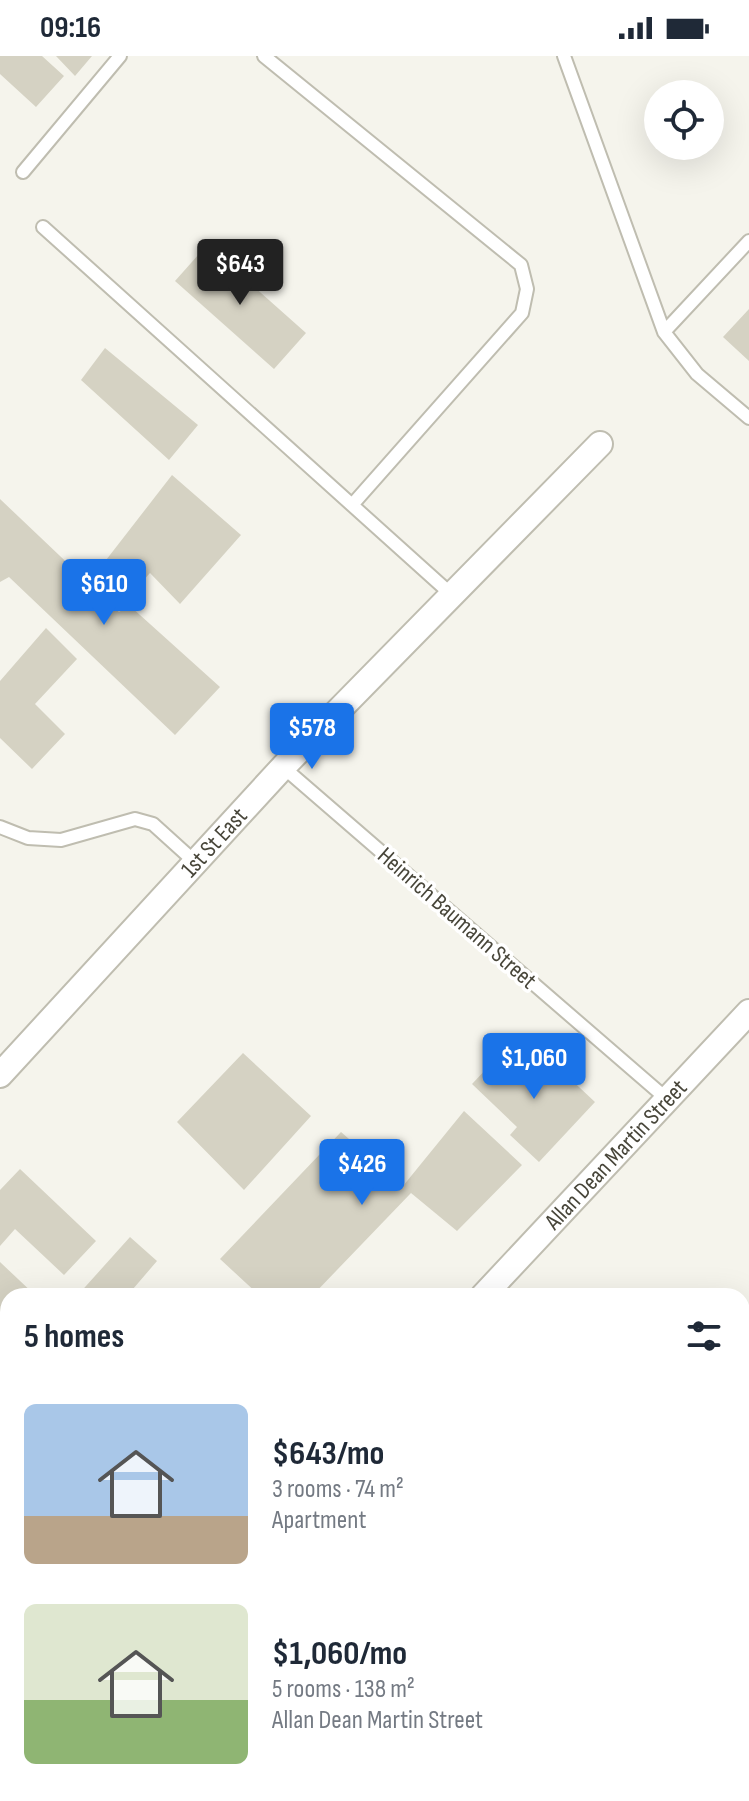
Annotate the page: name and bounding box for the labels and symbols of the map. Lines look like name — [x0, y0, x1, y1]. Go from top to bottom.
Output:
pin: $643 — [193, 239, 287, 307]
pin: $610 — [57, 559, 151, 627]
pin: $578 — [265, 703, 359, 771]
street label: 1st St East — [175, 801, 253, 883]
street label: Heinrich Baumann Street — [372, 841, 542, 995]
pin: $1,060 — [469, 1033, 599, 1101]
street label: Allan Dean Martin Street — [538, 1073, 693, 1236]
pin: $426 — [315, 1139, 409, 1207]

